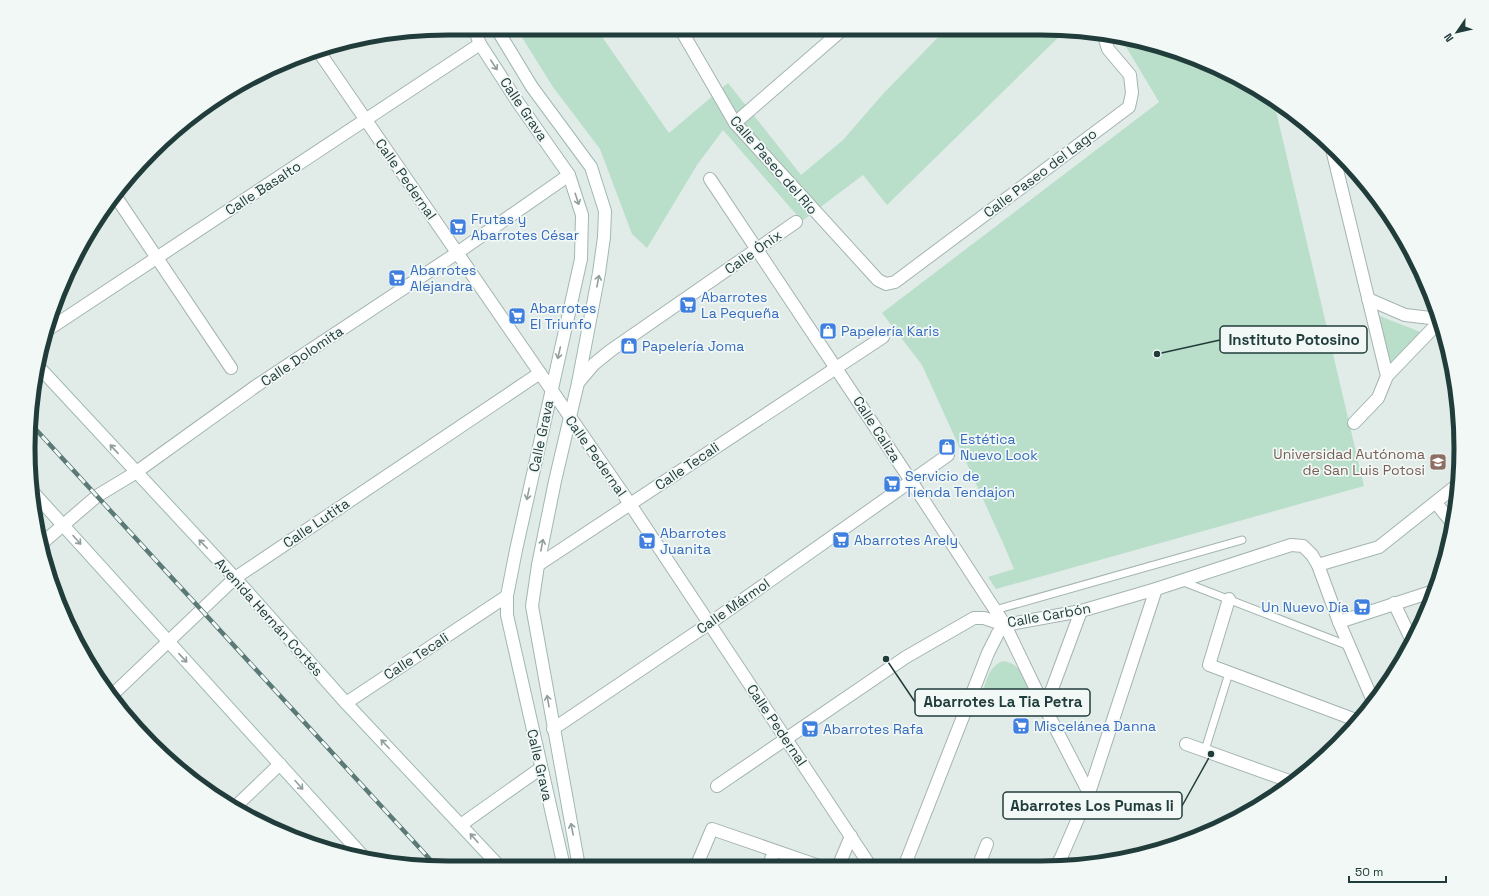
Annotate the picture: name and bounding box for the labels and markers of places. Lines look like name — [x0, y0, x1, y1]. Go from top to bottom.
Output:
place label: Frutas y Abarrotes César — [471, 210, 579, 244]
supermarket icon: Frutas y Abarrotes César — [448, 217, 468, 237]
place label: Abarrotes Alejandra — [410, 261, 476, 295]
supermarket icon: Abarrotes Alejandra — [387, 268, 407, 288]
place label: Abarrotes La Pequeña — [701, 288, 779, 322]
supermarket icon: Abarrotes La Pequeña — [678, 295, 698, 315]
place label: Abarrotes El Triunfo — [530, 299, 596, 333]
supermarket icon: Abarrotes El Triunfo — [507, 306, 527, 326]
shop icon: Papelería Karis — [818, 321, 838, 341]
place label: Papelería Karis — [841, 322, 939, 340]
callout: Instituto Potosino — [1220, 326, 1367, 353]
shop icon: Papelería Joma — [619, 336, 639, 356]
place label: Papelería Joma — [642, 337, 744, 355]
place label: Estética Nuevo Look — [960, 430, 1038, 464]
shop icon: Estética Nuevo Look — [937, 437, 957, 457]
place label: Universidad Autónoma de San Luis Potosi — [1273, 445, 1425, 479]
school or university icon: Universidad Autónoma de San Luis Potosi — [1428, 452, 1448, 472]
place label: Servicio de Tienda Tendajon — [905, 467, 1015, 501]
supermarket icon: Servicio de Tienda Tendajon — [882, 474, 902, 494]
place label: Abarrotes Juanita — [660, 524, 726, 558]
supermarket icon: Abarrotes Arely — [831, 530, 851, 550]
supermarket icon: Abarrotes Juanita — [637, 531, 657, 551]
place label: Abarrotes Arely — [854, 531, 958, 549]
supermarket icon: Un Nuevo Día — [1352, 597, 1372, 617]
place label: Un Nuevo Día — [1261, 598, 1349, 616]
callout: Abarrotes La Tia Petra — [915, 689, 1090, 716]
supermarket icon: Miscelánea Danna — [1011, 716, 1031, 736]
place label: Miscelánea Danna — [1034, 717, 1156, 735]
supermarket icon: Abarrotes Rafa — [800, 719, 820, 739]
place label: Abarrotes Rafa — [823, 720, 924, 738]
callout: Abarrotes Los Pumas Ii — [1003, 792, 1182, 819]

